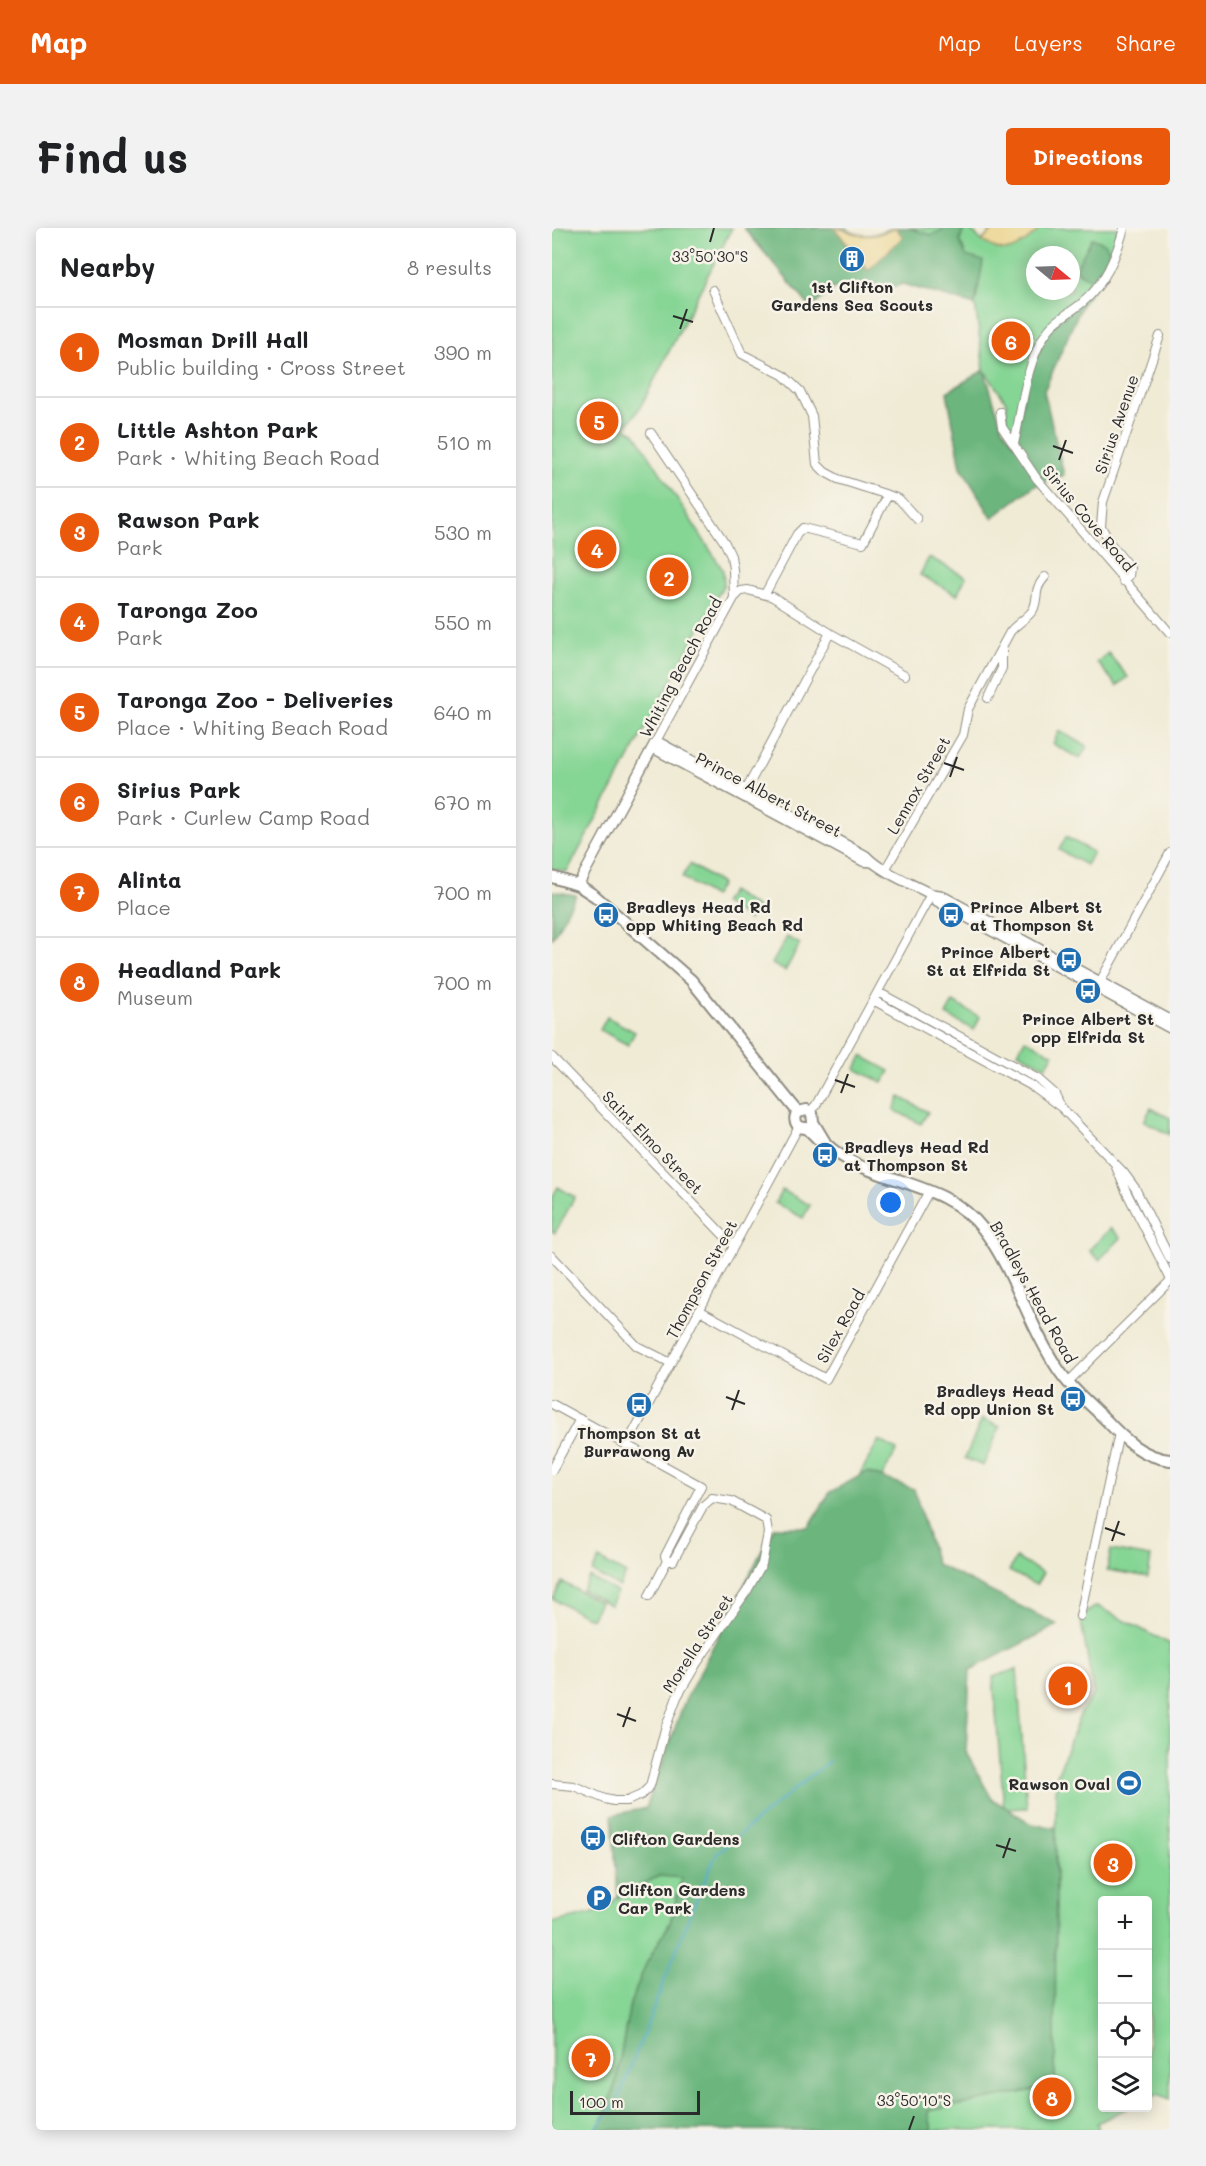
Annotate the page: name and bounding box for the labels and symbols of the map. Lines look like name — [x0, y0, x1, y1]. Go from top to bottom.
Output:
building icon: 1st Clifton Gardens Sea Scouts — [837, 244, 867, 274]
text: 33°50'30"S — [672, 246, 748, 266]
north arrow — [1026, 246, 1080, 300]
place label: 1st Clifton Gardens Sea Scouts — [771, 276, 933, 315]
pin: 6 — [992, 318, 1030, 364]
street label: Sirius Avenue — [1089, 371, 1143, 477]
pin: 5 — [580, 398, 618, 444]
street label: Sirius Cove Road — [1038, 460, 1140, 576]
pin: 4 — [578, 526, 616, 572]
pin: 2 — [650, 554, 688, 600]
street label: Whiting Beach Road — [634, 593, 726, 741]
street label: Lennox Street — [881, 732, 955, 838]
street label: Prince Albert Street — [692, 747, 846, 841]
place label: Bradleys Head Rd opp Whiting Beach Rd — [626, 896, 803, 935]
place label: Prince Albert St at Thompson St — [970, 896, 1102, 935]
bus stop icon: Bradleys Head Rd opp Whiting Beach Rd — [591, 900, 621, 930]
bus stop icon: Prince Albert St at Thompson St — [936, 900, 966, 930]
place label: Prince Albert St at Elfrida St — [926, 941, 1050, 980]
bus stop icon: Prince Albert St at Elfrida St — [1054, 945, 1084, 975]
bus stop icon: Prince Albert St opp Elfrida St — [1073, 976, 1103, 1006]
place label: Prince Albert St opp Elfrida St — [1022, 1008, 1154, 1047]
street label: Saint Elmo Street — [598, 1086, 708, 1198]
place label: Bradleys Head Rd at Thompson St — [844, 1136, 989, 1175]
bus stop icon: Bradleys Head Rd at Thompson St — [810, 1140, 840, 1170]
your location — [876, 1188, 905, 1217]
street label: Thompson Street — [661, 1216, 741, 1342]
street label: Bradleys Head Road — [986, 1217, 1082, 1367]
street label: Silex Road — [811, 1286, 869, 1366]
place label: Bradleys Head Rd opp Union St — [924, 1380, 1054, 1419]
bus stop icon: Bradleys Head Rd opp Union St — [1058, 1384, 1088, 1414]
bus stop icon: Thompson St at Burrawong Av — [624, 1390, 654, 1420]
place label: Thompson St at Burrawong Av — [577, 1422, 701, 1461]
street label: Morella Street — [657, 1589, 737, 1697]
pin: 1 — [1048, 1664, 1088, 1708]
sports icon: Rawson Oval — [1114, 1768, 1144, 1798]
place label: Rawson Oval — [1008, 1773, 1110, 1794]
bus stop icon: Clifton Gardens — [578, 1823, 608, 1853]
place label: Clifton Gardens — [612, 1828, 740, 1849]
pin: 3 — [1094, 1840, 1132, 1886]
place label: Clifton Gardens Car Park — [618, 1879, 746, 1918]
parking icon: Clifton Gardens Car Park — [584, 1883, 614, 1913]
pin: 7 — [572, 2036, 610, 2080]
pin: 8 — [1032, 2074, 1072, 2120]
scale bar — [570, 2088, 700, 2116]
text: 33°50'10"S — [877, 2090, 951, 2110]

